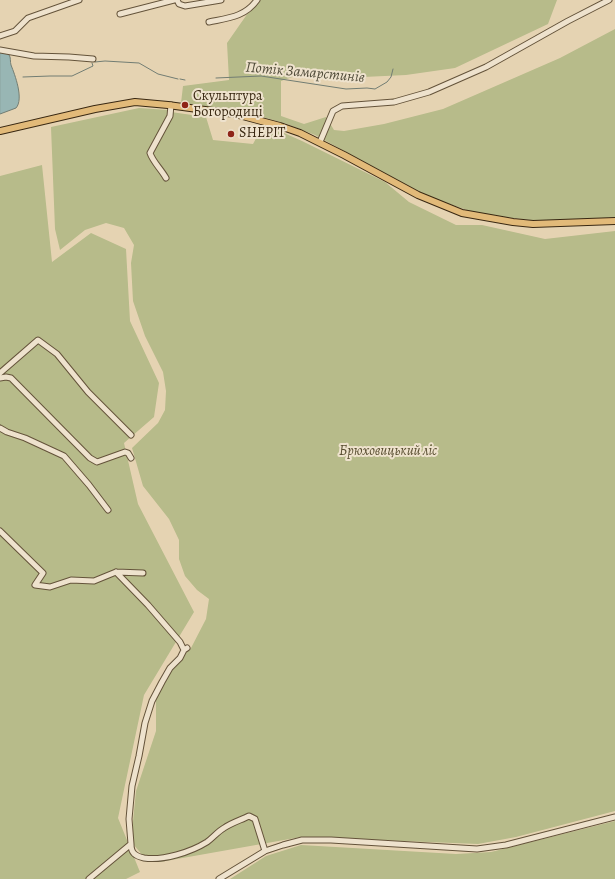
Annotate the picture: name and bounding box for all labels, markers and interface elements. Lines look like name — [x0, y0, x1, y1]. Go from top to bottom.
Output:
water label: Потік Замарстинів — [245, 59, 365, 87]
place label: Скульптура Богородиці — [193, 89, 263, 122]
marker: Скульптура Богородиці — [180, 100, 190, 110]
place label: SHEPIT — [239, 126, 285, 142]
marker: SHEPIT — [226, 129, 236, 139]
park label: Брюховицький ліс — [339, 444, 437, 460]

